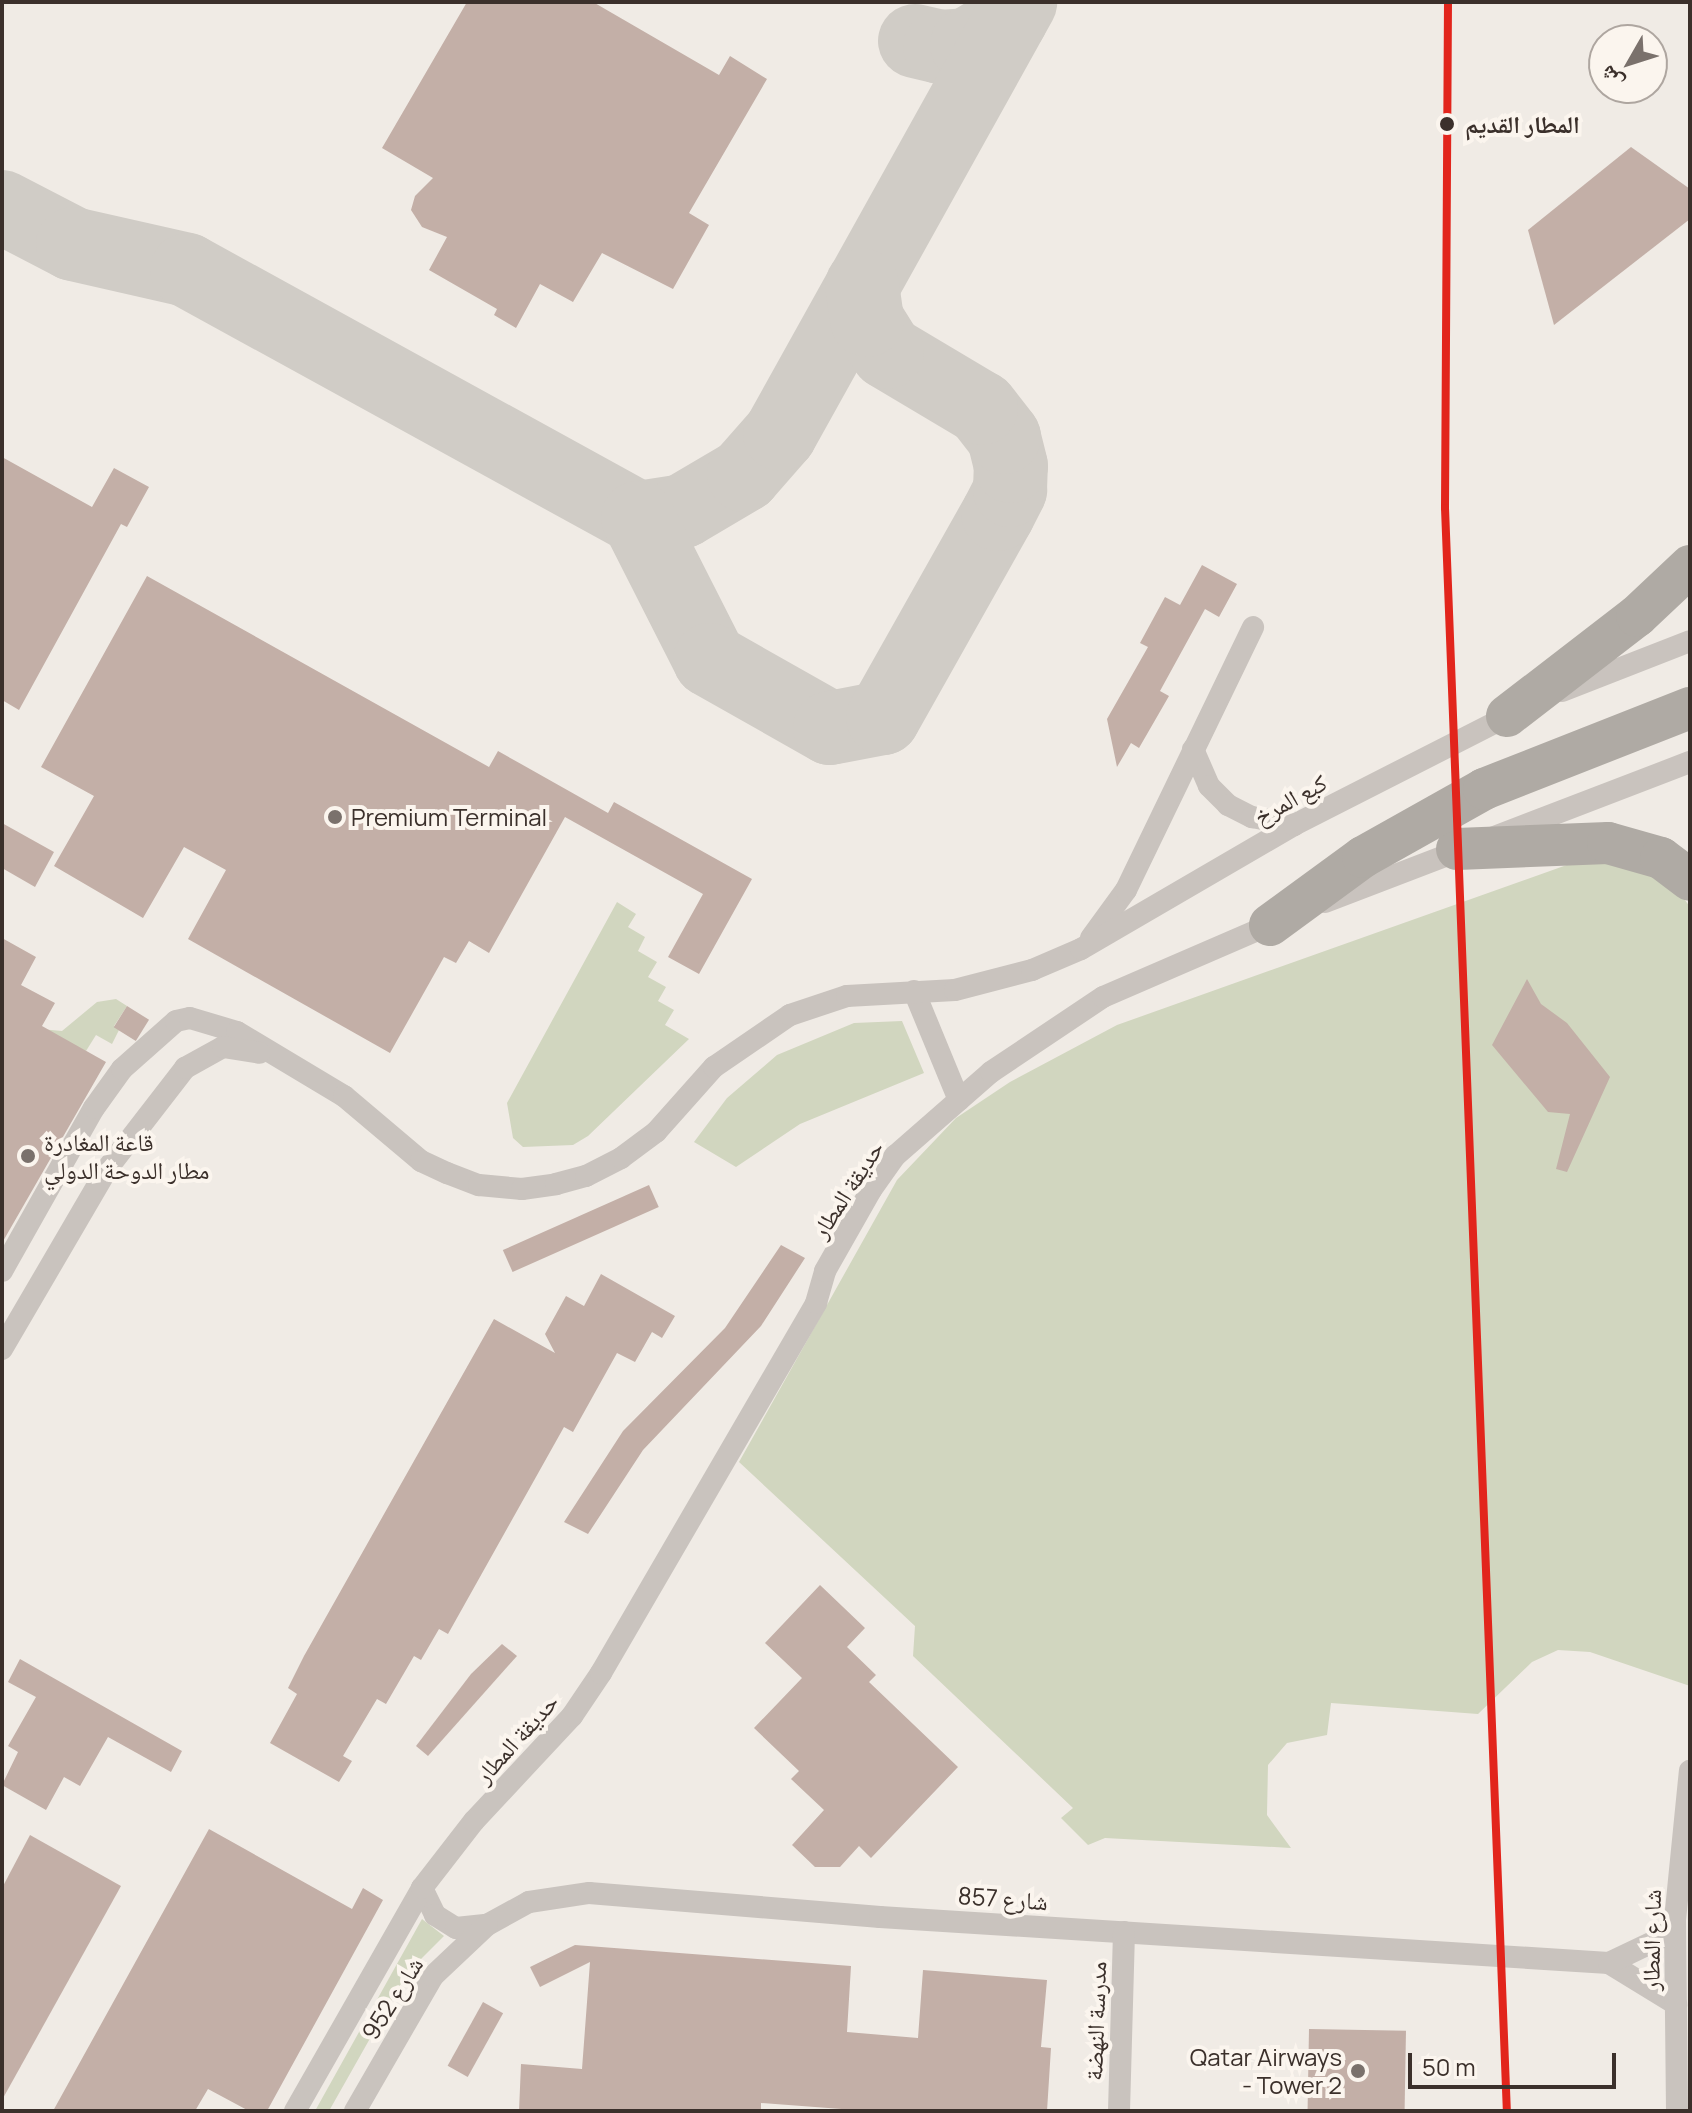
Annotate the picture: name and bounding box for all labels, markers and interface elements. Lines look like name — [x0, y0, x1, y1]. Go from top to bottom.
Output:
north arrow — [1588, 24, 1668, 104]
text: ش — [1592, 59, 1630, 96]
place label: المطار القديم — [1465, 110, 1580, 138]
marker: المطار القديم — [1436, 113, 1458, 135]
street label: كبع المرخ — [1249, 767, 1331, 831]
place label: Premium Terminal — [351, 803, 547, 831]
marker: Premium Terminal — [326, 808, 344, 826]
place label: قاعة المغادرة مطار الدوحة الدولي — [44, 1128, 209, 1184]
street label: حديقة المطار — [805, 1135, 889, 1243]
marker: قاعة المغادرة مطار الدوحة الدولي — [19, 1147, 37, 1165]
street label: حديقة المطار — [468, 1687, 564, 1789]
street label: شارع 857 — [957, 1880, 1049, 1916]
street label: شارع المطار — [1636, 1889, 1666, 1991]
street label: شارع 952 — [355, 1951, 429, 2045]
street label: مدرسة النهضة — [1079, 1961, 1111, 2081]
scale bar — [1412, 2037, 1620, 2087]
place label: Qatar Airways - Tower 2 — [1190, 2043, 1342, 2099]
text: 50 m — [1422, 2050, 1476, 2083]
marker: Qatar Airways - Tower 2 — [1349, 2062, 1367, 2080]

